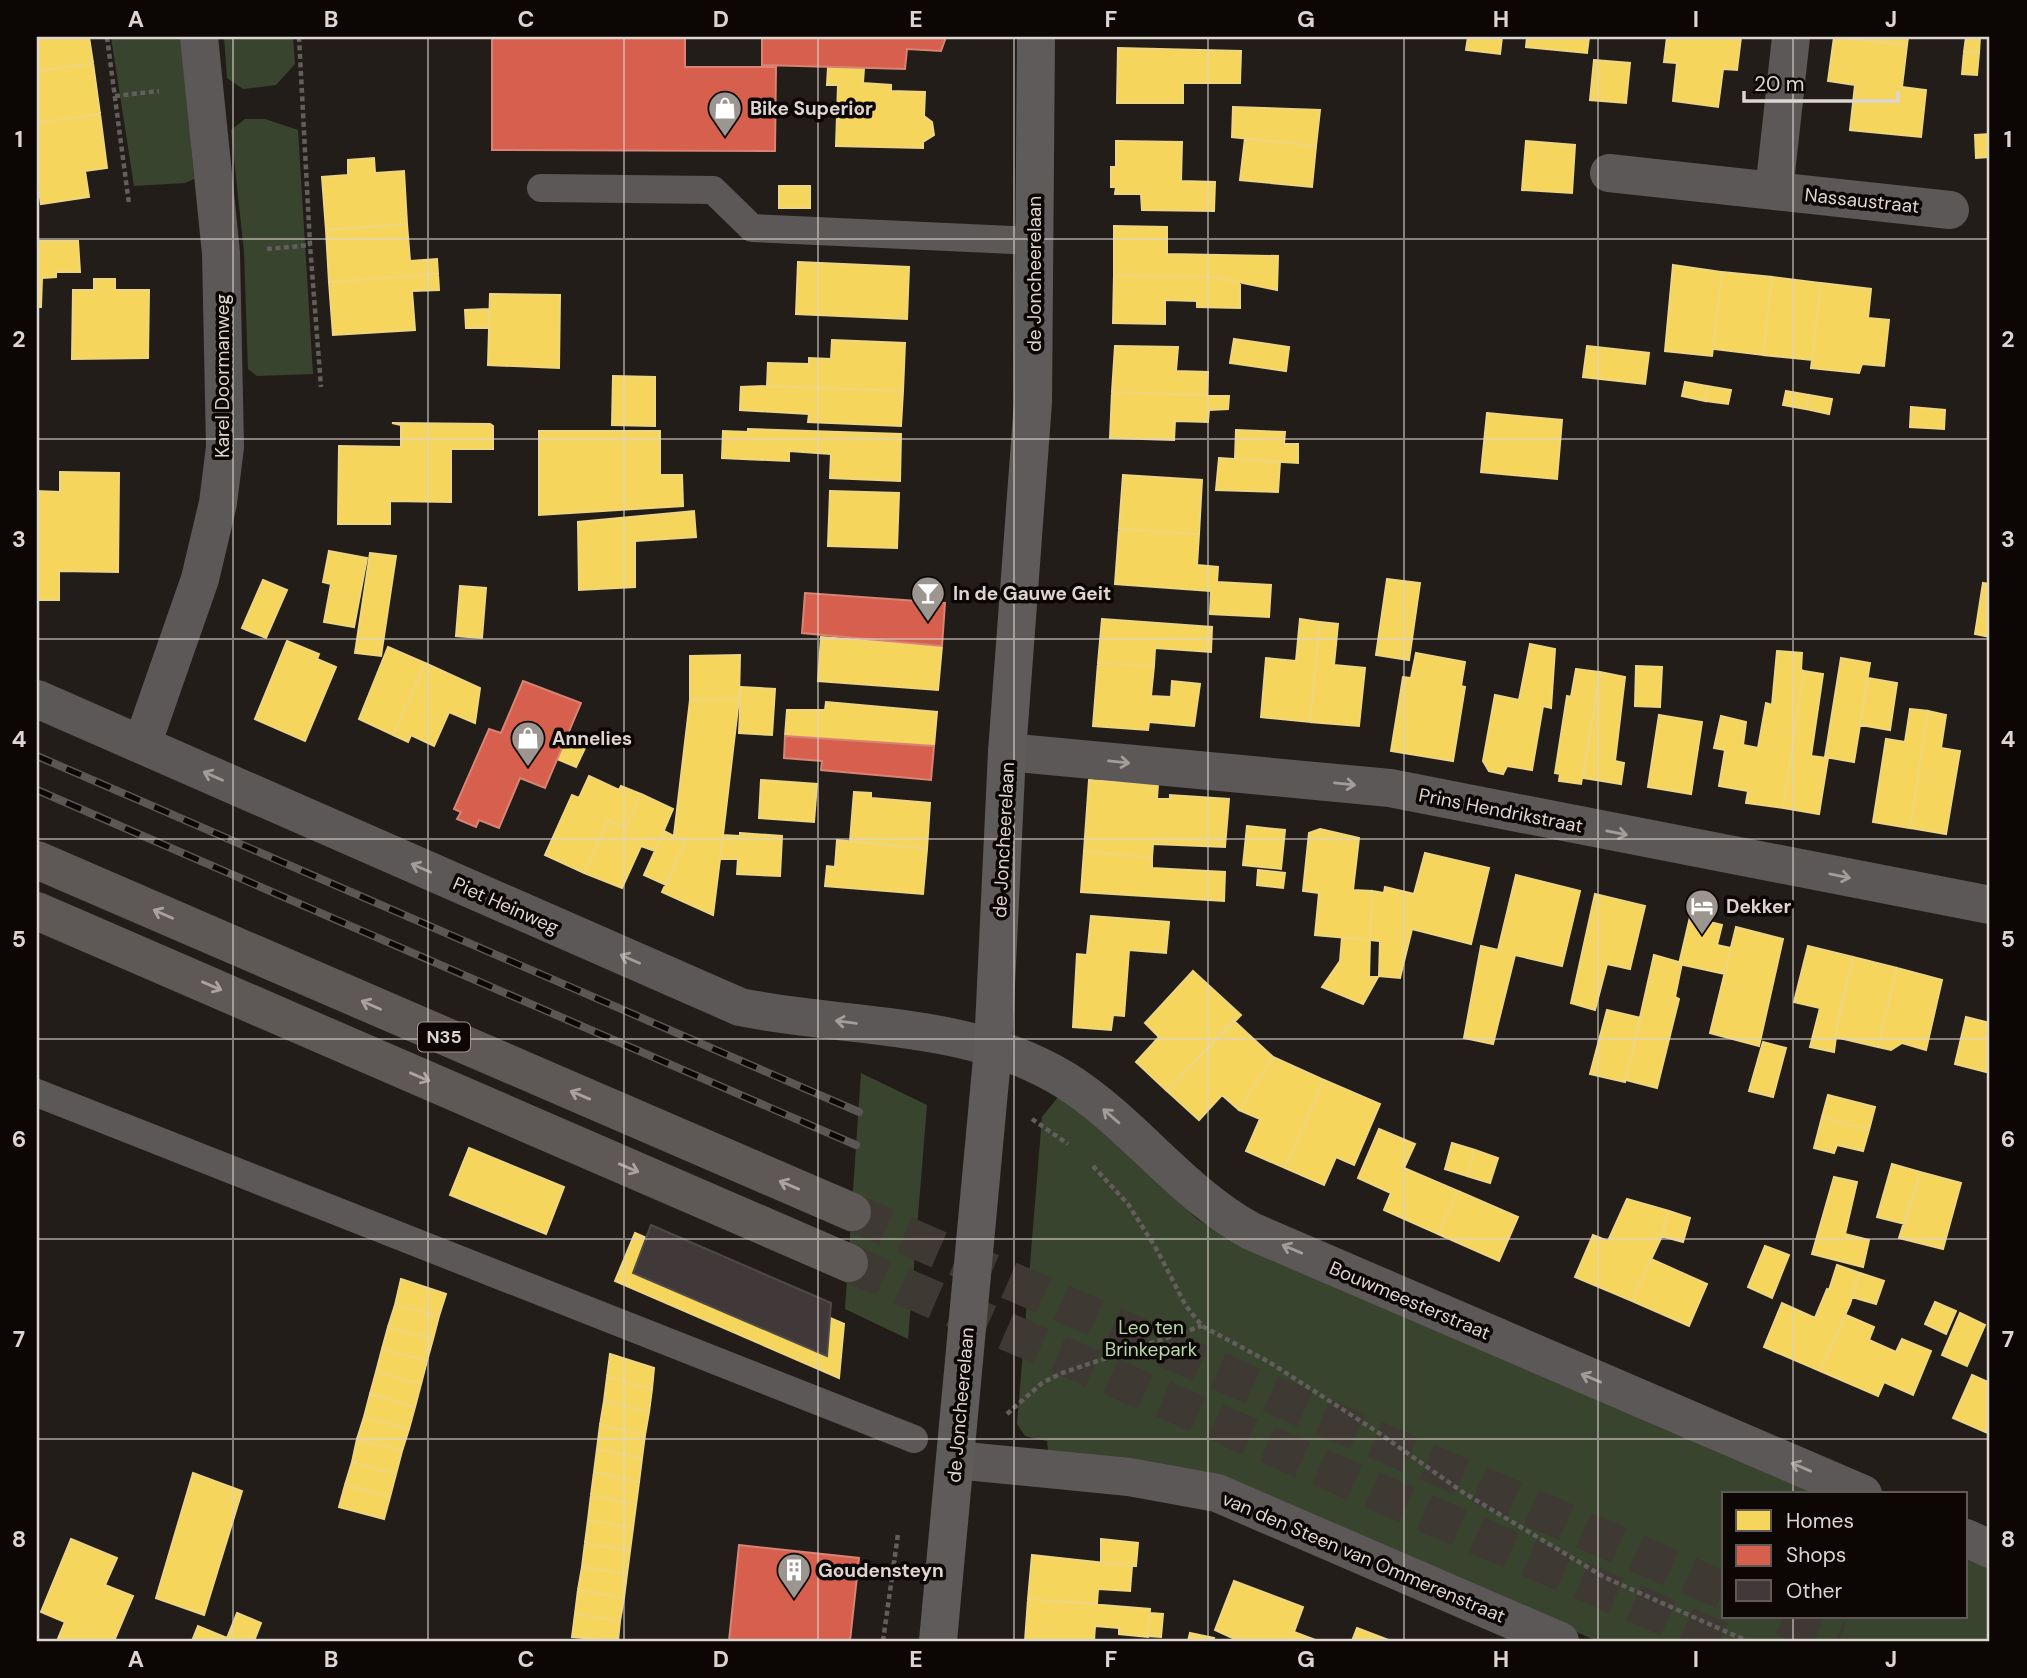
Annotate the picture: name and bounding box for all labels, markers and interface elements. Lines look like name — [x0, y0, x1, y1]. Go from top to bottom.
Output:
text: A — [128, 4, 144, 34]
text: B — [324, 4, 338, 34]
text: C — [518, 4, 534, 34]
text: D — [713, 4, 729, 34]
text: E — [909, 4, 923, 34]
text: F — [1105, 4, 1118, 34]
text: G — [1297, 4, 1315, 34]
text: H — [1493, 4, 1509, 34]
text: I — [1693, 4, 1699, 34]
text: J — [1885, 4, 1897, 34]
scale bar — [1744, 60, 1898, 104]
text: 20 m — [1754, 70, 1805, 98]
shop icon: Bike Superior — [706, 89, 744, 138]
place label: Bike Superior — [750, 96, 873, 121]
text: 1 — [15, 124, 23, 154]
text: 1 — [2004, 124, 2012, 154]
street label: Nassaustraat — [1803, 182, 1921, 219]
street label: de Joncheerelaan — [1022, 196, 1047, 352]
street label: Karel Doormanweg — [210, 294, 235, 458]
text: 2 — [12, 324, 26, 354]
text: 2 — [2001, 324, 2015, 354]
text: 3 — [12, 524, 26, 554]
text: 3 — [2001, 524, 2015, 554]
bar icon: In de Gauwe Geit — [909, 574, 947, 623]
place label: In de Gauwe Geit — [953, 581, 1111, 606]
shop icon: Annelies — [509, 719, 547, 768]
text: 4 — [12, 724, 27, 754]
text: 4 — [2001, 724, 2016, 754]
place label: Annelies — [552, 726, 632, 751]
one-way arrow — [1107, 756, 1129, 769]
street label: de Joncheerelaan — [987, 761, 1020, 919]
one-way arrow — [203, 769, 224, 782]
one-way arrow — [1333, 778, 1356, 791]
street label: Prins Hendrikstraat — [1417, 782, 1585, 839]
one-way arrow — [1605, 826, 1628, 840]
one-way arrow — [411, 860, 433, 873]
one-way arrow — [1828, 870, 1851, 884]
street label: Piet Heinweg — [449, 871, 563, 940]
hotel icon: Dekker — [1683, 887, 1721, 936]
place label: Dekker — [1726, 894, 1791, 919]
one-way arrow — [152, 907, 174, 920]
text: 5 — [12, 924, 26, 954]
text: 5 — [2001, 924, 2015, 954]
one-way arrow — [620, 952, 641, 965]
one-way arrow — [201, 981, 222, 994]
one-way arrow — [361, 998, 382, 1011]
one-way arrow — [835, 1015, 858, 1028]
road number: N35 — [418, 1022, 470, 1052]
one-way arrow — [409, 1071, 431, 1084]
one-way arrow — [570, 1088, 591, 1101]
one-way arrow — [1102, 1108, 1120, 1124]
text: 6 — [12, 1124, 26, 1154]
text: 6 — [2001, 1124, 2015, 1154]
one-way arrow — [618, 1162, 639, 1175]
one-way arrow — [779, 1178, 800, 1191]
one-way arrow — [1282, 1242, 1304, 1255]
street label: Bouwmeesterstraat — [1326, 1255, 1494, 1346]
park label: Leo ten Brinkepark — [1105, 1315, 1198, 1362]
text: 7 — [13, 1324, 25, 1354]
text: 7 — [2002, 1324, 2014, 1354]
street label: de Joncheerelaan — [941, 1326, 980, 1484]
one-way arrow — [1581, 1370, 1603, 1383]
one-way arrow — [1790, 1460, 1812, 1473]
street label: van den Steen van Ommerenstraat — [1218, 1486, 1509, 1629]
legend — [1722, 1492, 1968, 1618]
text: Homes — [1786, 1507, 1854, 1535]
text: 8 — [12, 1524, 26, 1554]
text: 8 — [2001, 1524, 2015, 1554]
text: Shops — [1786, 1541, 1846, 1569]
building icon: Goudensteyn — [775, 1551, 813, 1600]
place label: Goudensteyn — [818, 1558, 944, 1583]
text: Other — [1786, 1577, 1842, 1605]
text: A — [128, 1644, 144, 1674]
text: B — [324, 1644, 338, 1674]
text: C — [518, 1644, 534, 1674]
text: D — [713, 1644, 729, 1674]
text: E — [909, 1644, 923, 1674]
text: F — [1105, 1644, 1118, 1674]
text: G — [1297, 1644, 1315, 1674]
text: H — [1493, 1644, 1509, 1674]
text: I — [1693, 1644, 1699, 1674]
text: J — [1885, 1644, 1897, 1674]

